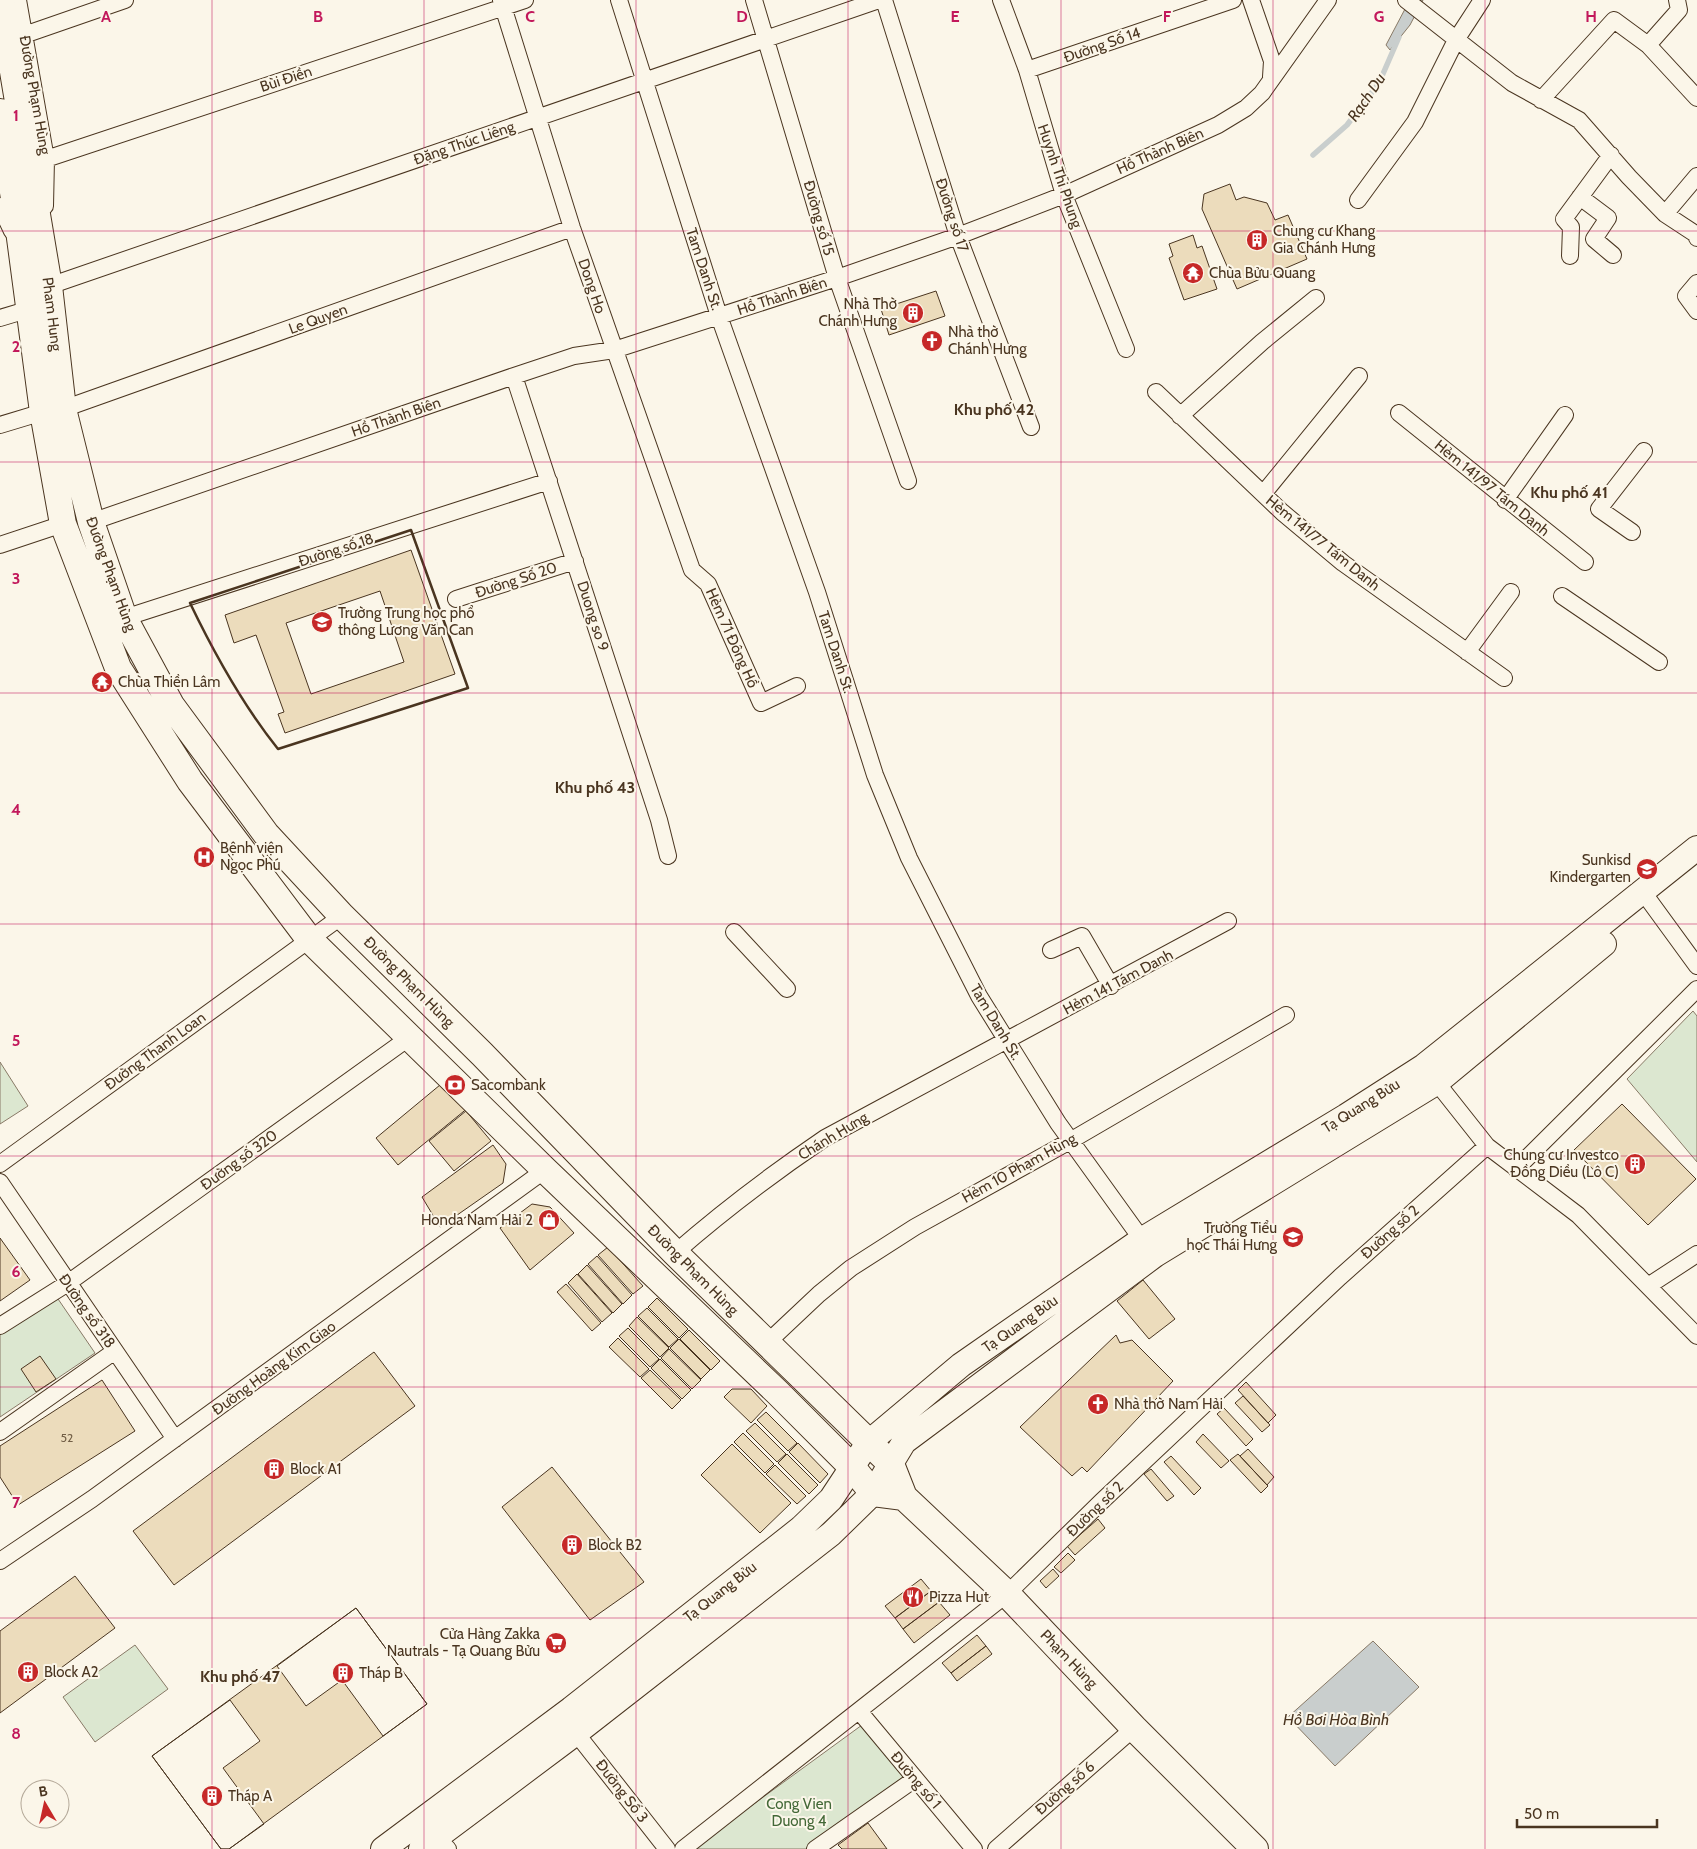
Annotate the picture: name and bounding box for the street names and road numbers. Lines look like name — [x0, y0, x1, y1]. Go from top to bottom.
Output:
street label: Đường Số 14 — [1061, 23, 1143, 67]
street label: Đường Phạm Hùng — [16, 34, 54, 157]
street label: Bùi Điền — [258, 62, 314, 96]
street label: Đặng Thúc Liêng — [411, 117, 517, 169]
street label: Huynh Thi Phung — [1034, 122, 1086, 231]
street label: Hồ Thành Biên — [1114, 124, 1206, 178]
street label: Đường số 17 — [932, 176, 973, 255]
street label: Đường số 15 — [800, 178, 838, 258]
street label: Tam Danh St. — [682, 226, 726, 312]
street label: Dong Ho — [574, 256, 610, 316]
street label: Hồ Thành Biên — [735, 273, 829, 319]
street label: Pham Hung — [39, 276, 66, 353]
street label: Le Quyen — [286, 300, 350, 338]
street label: Hồ Thành Biên — [349, 393, 443, 441]
street label: Hẻm 141/97 Tám Danh — [1431, 436, 1553, 540]
street label: Hẻm 141/77 Tám Danh — [1262, 491, 1384, 595]
street label: Đường Phạm Hùng — [82, 514, 140, 634]
street label: Đường số 18 — [296, 529, 376, 571]
street label: Đường Số 20 — [473, 558, 559, 602]
street label: Duong so 9 — [573, 579, 613, 653]
street label: Hẻm 71 Đông Hồ — [702, 585, 762, 691]
street label: Tam Danh St. — [814, 609, 858, 695]
street label: Đường Phạm Hùng — [360, 933, 458, 1031]
street label: Hẻm 141 Tám Danh — [1060, 945, 1176, 1019]
street label: Tam Danh St. — [966, 981, 1026, 1063]
street label: Đường Thanh Loan — [101, 1008, 209, 1094]
street label: Tạ Quang Bửu — [1319, 1075, 1403, 1137]
street label: Chánh Hưng — [795, 1108, 872, 1164]
street label: Đường số 320 — [197, 1126, 281, 1194]
street label: Hẻm 10 Phạm Hùng — [959, 1129, 1080, 1207]
street label: Đường số 2 — [1357, 1201, 1423, 1263]
street label: Đường Phạm Hùng — [644, 1221, 742, 1319]
street label: Đường số 318 — [55, 1271, 119, 1351]
street label: Tạ Quang Bửu — [979, 1291, 1061, 1357]
street label: Đường Hoàng Kim Giao — [209, 1317, 339, 1419]
street label: Đường số 2 — [1063, 1477, 1127, 1540]
street label: Tạ Quang Bửu — [680, 1558, 760, 1626]
street label: Phạm Hùng — [1037, 1626, 1102, 1692]
street label: Đường số 1 — [887, 1748, 945, 1812]
street label: Đường Số 3 — [592, 1756, 652, 1826]
street label: Đường số 6 — [1032, 1757, 1098, 1819]

